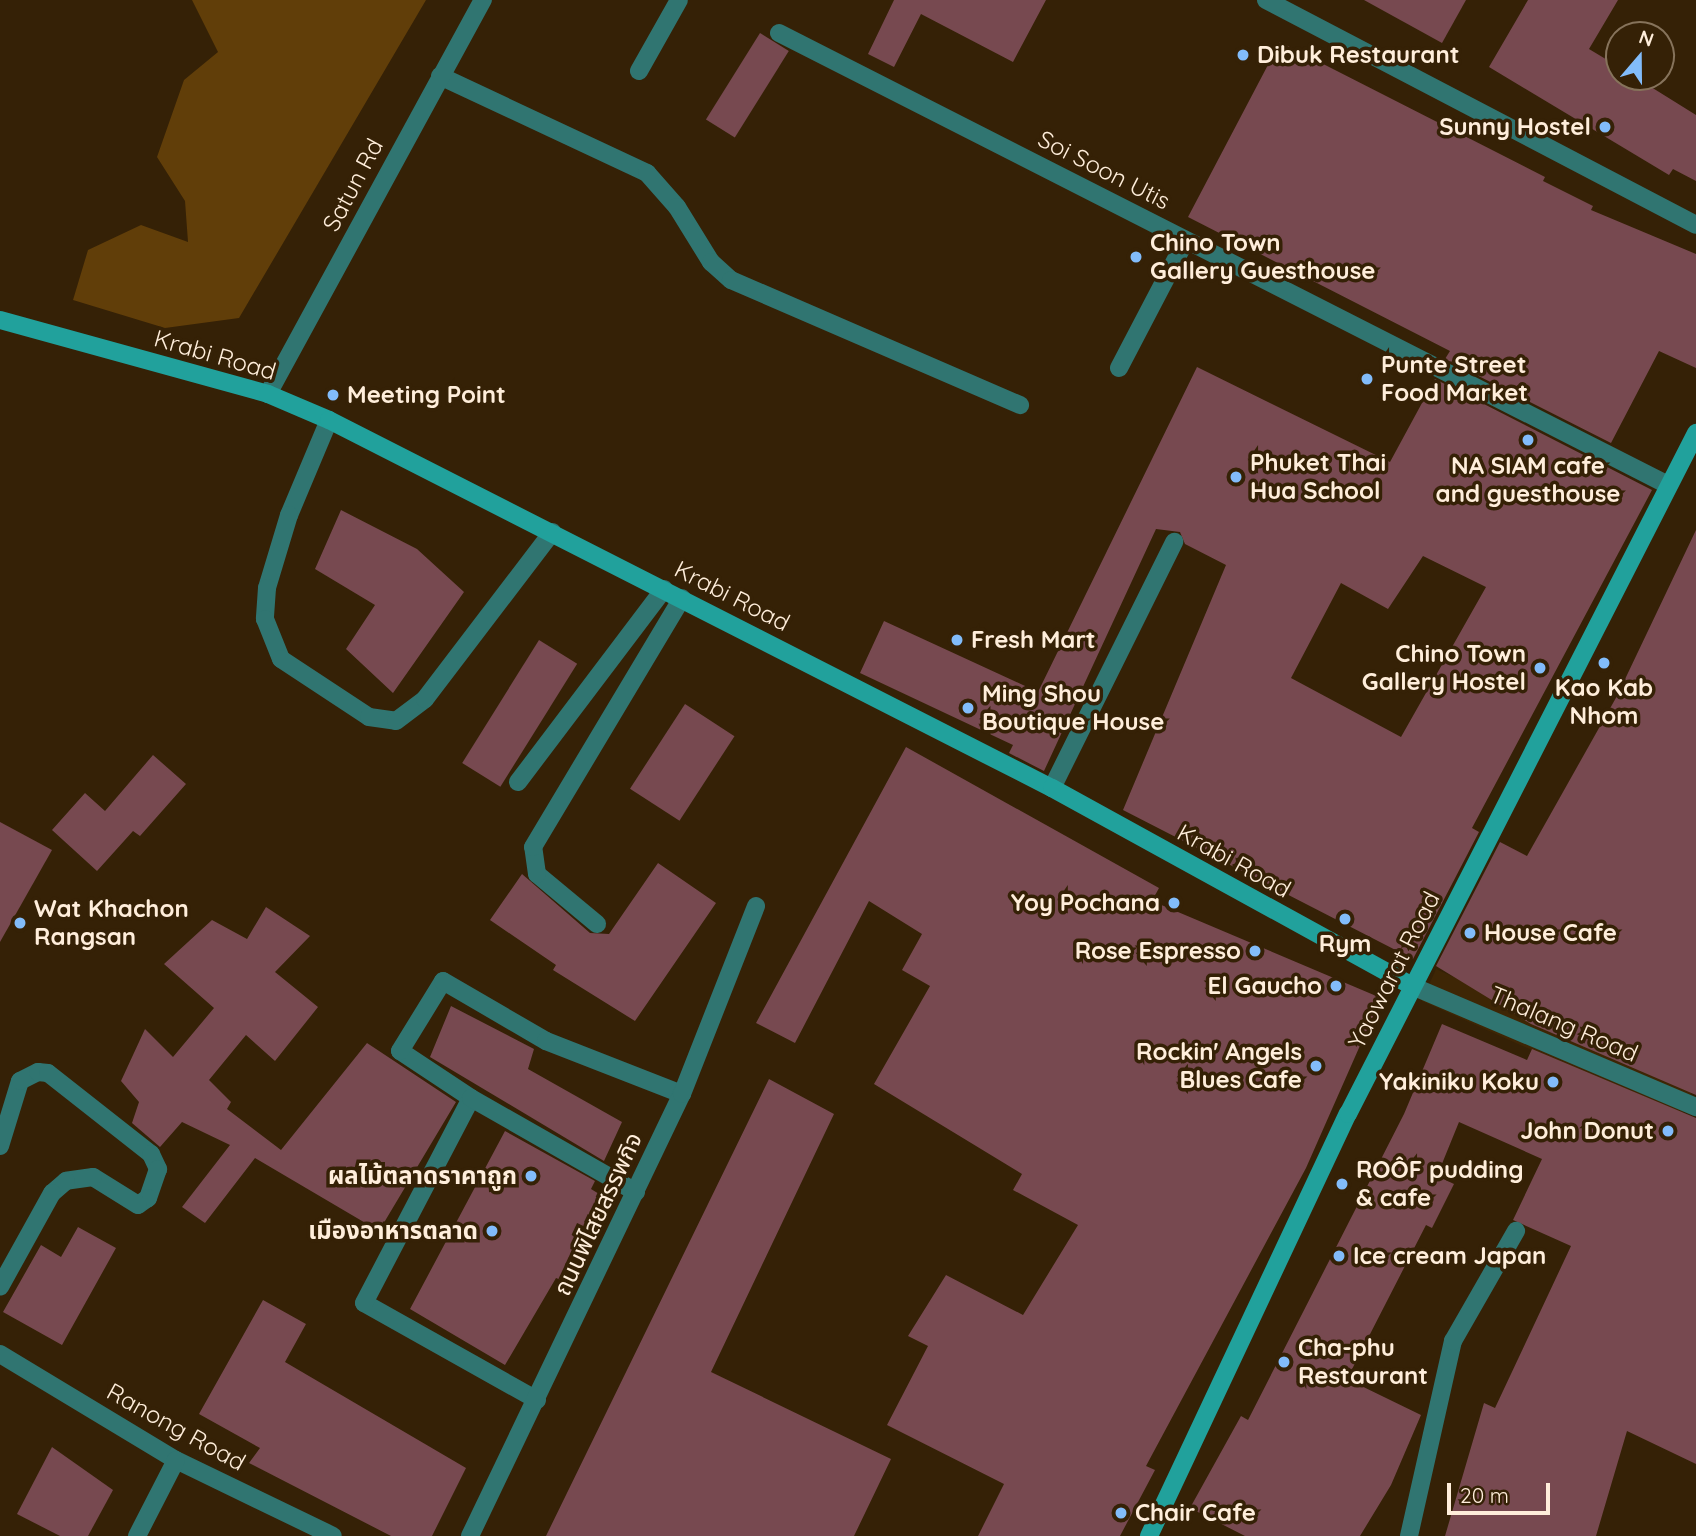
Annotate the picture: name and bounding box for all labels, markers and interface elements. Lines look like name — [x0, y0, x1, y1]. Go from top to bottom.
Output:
north arrow — [1605, 21, 1675, 91]
text: N — [1636, 24, 1657, 52]
place label: Dibuk Restaurant — [1257, 41, 1460, 69]
marker: Dibuk Restaurant — [1235, 47, 1251, 63]
place label: Sunny Hostel — [1439, 113, 1591, 141]
marker: Sunny Hostel — [1597, 119, 1613, 135]
street label: Soi Soon Utis — [1033, 124, 1175, 216]
street label: Satun Rd — [317, 134, 389, 236]
place label: Chino Town Gallery Guesthouse — [1150, 229, 1375, 285]
marker: Chino Town Gallery Guesthouse — [1128, 249, 1144, 265]
street label: Krabi Road — [151, 324, 279, 386]
place label: Punte Street Food Market — [1381, 351, 1528, 407]
marker: Punte Street Food Market — [1359, 371, 1375, 387]
place label: Meeting Point — [347, 381, 506, 409]
marker: Meeting Point — [325, 387, 341, 403]
marker: NA SIAM cafe and guesthouse — [1520, 432, 1536, 448]
place label: Phuket Thai Hua School — [1250, 449, 1386, 505]
place label: NA SIAM cafe and guesthouse — [1436, 452, 1620, 508]
marker: Phuket Thai Hua School — [1228, 469, 1244, 485]
street label: Krabi Road — [670, 555, 794, 637]
place label: Fresh Mart — [971, 626, 1096, 654]
marker: Fresh Mart — [949, 632, 965, 648]
place label: Chino Town Gallery Hostel — [1362, 640, 1526, 696]
marker: Kao Kab Nhom — [1596, 655, 1612, 671]
marker: Chino Town Gallery Hostel — [1532, 660, 1548, 676]
place label: Kao Kab Nhom — [1555, 674, 1653, 730]
place label: Ming Shou Boutique House — [982, 680, 1164, 736]
marker: Ming Shou Boutique House — [960, 700, 976, 716]
street label: Krabi Road — [1172, 818, 1296, 904]
street label: Yaowarat Road — [1342, 887, 1446, 1053]
place label: Yoy Pochana — [1011, 889, 1160, 917]
place label: Wat Khachon Rangsan — [34, 895, 189, 951]
marker: Yoy Pochana — [1166, 895, 1182, 911]
marker: Rym — [1337, 911, 1353, 927]
marker: Wat Khachon Rangsan — [12, 915, 28, 931]
place label: House Cafe — [1484, 919, 1617, 947]
marker: House Cafe — [1462, 925, 1478, 941]
place label: Rym — [1319, 930, 1371, 958]
place label: Rose Espresso — [1075, 937, 1241, 965]
marker: Rose Espresso — [1247, 943, 1263, 959]
place label: El Gaucho — [1208, 972, 1322, 1000]
marker: El Gaucho — [1328, 978, 1344, 994]
street label: Thalang Road — [1486, 980, 1642, 1068]
place label: Rockin' Angels Blues Cafe — [1136, 1038, 1302, 1094]
marker: Rockin' Angels Blues Cafe — [1308, 1058, 1324, 1074]
place label: Yakiniku Koku — [1379, 1068, 1539, 1096]
marker: Yakiniku Koku — [1545, 1074, 1561, 1090]
place label: John Donut — [1520, 1117, 1654, 1145]
marker: John Donut — [1660, 1123, 1676, 1139]
street label: ถนนพิไสยสรรพกิจ — [548, 1128, 648, 1300]
place label: ROÔF pudding & cafe — [1356, 1156, 1523, 1212]
place label: ผลไม้ตลาดราคาถูก — [328, 1162, 517, 1190]
marker: ผลไม้ตลาดราคาถูก — [523, 1168, 539, 1184]
marker: ROÔF pudding & cafe — [1334, 1176, 1350, 1192]
place label: เมืองอาหารตลาด — [308, 1217, 478, 1245]
marker: เมืองอาหารตลาด — [484, 1223, 500, 1239]
place label: Ice cream Japan — [1353, 1242, 1546, 1270]
marker: Ice cream Japan — [1331, 1248, 1347, 1264]
place label: Cha-phu Restaurant — [1298, 1334, 1428, 1390]
marker: Cha-phu Restaurant — [1276, 1354, 1292, 1370]
street label: Ranong Road — [102, 1377, 250, 1477]
scale bar — [1451, 1470, 1554, 1514]
text: 20 m — [1460, 1482, 1509, 1508]
place label: Chair Cafe — [1135, 1499, 1256, 1527]
marker: Chair Cafe — [1113, 1505, 1129, 1521]

